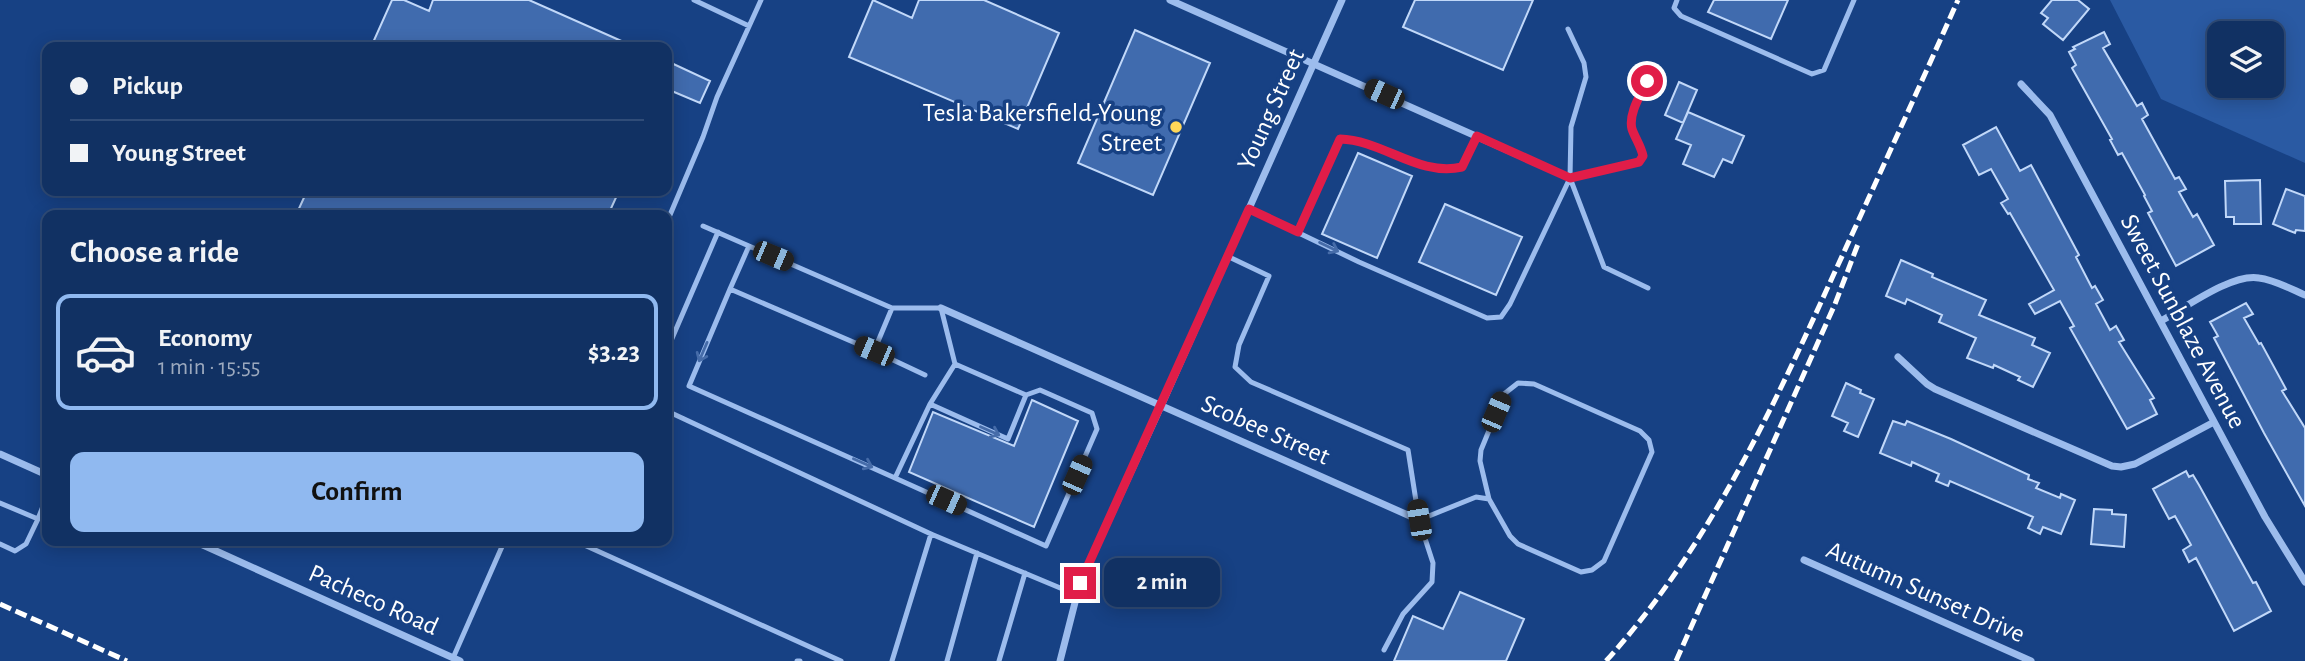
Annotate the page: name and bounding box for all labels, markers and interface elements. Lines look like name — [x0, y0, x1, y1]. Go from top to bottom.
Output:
map controls — [2207, 21, 2284, 98]
button: layers — [2207, 21, 2284, 98]
street label: Young Street — [1233, 45, 1309, 174]
route start — [1631, 65, 1663, 97]
text: Pickup — [112, 73, 183, 99]
car — [1361, 76, 1408, 112]
place label: Tesla Bakersfield-Young Street — [923, 100, 1162, 156]
marker: Tesla Bakersfield-Young Street — [1168, 119, 1184, 135]
text: Young Street — [112, 140, 246, 166]
street label: Sweet Sunblaze Avenue — [2116, 210, 2251, 433]
text: Choose a ride — [70, 236, 239, 268]
car — [750, 238, 797, 274]
one-way arrow — [1318, 241, 1339, 255]
icon: car — [74, 321, 137, 384]
text: Economy — [158, 325, 252, 351]
car — [851, 333, 898, 369]
text: $3.23 — [588, 339, 640, 365]
one-way arrow — [696, 340, 709, 362]
text: 1 min · 15:55 — [158, 356, 260, 379]
car — [1479, 389, 1514, 435]
street label: Scobee Street — [1198, 390, 1334, 470]
one-way arrow — [979, 425, 1001, 438]
button: Confirm — [70, 452, 644, 532]
car — [1059, 452, 1096, 498]
one-way arrow — [851, 457, 873, 470]
car — [923, 482, 970, 518]
car — [1406, 498, 1433, 542]
street label: Autumn Sunset Drive — [1822, 536, 2029, 647]
callout: 2 min — [1104, 558, 1220, 608]
street label: Pacheco Road — [305, 560, 442, 640]
route end — [1064, 567, 1096, 599]
text: 2 min — [1136, 571, 1188, 594]

